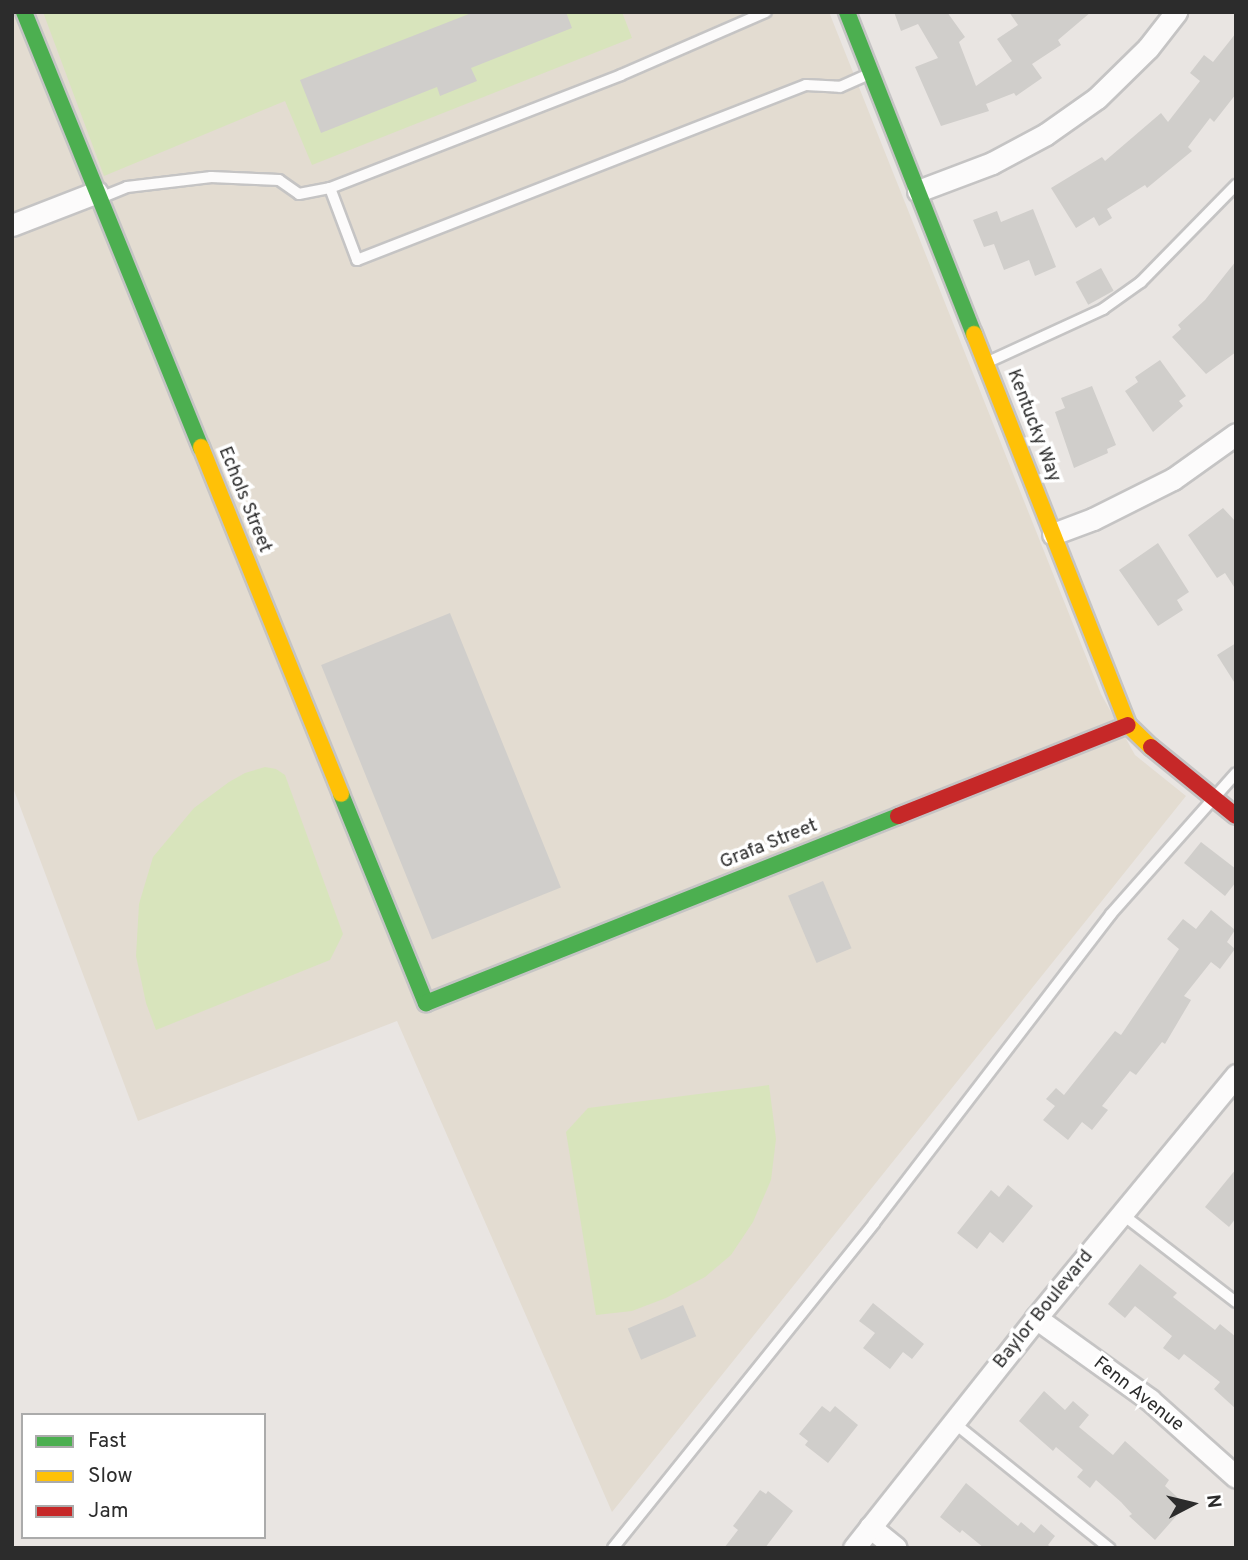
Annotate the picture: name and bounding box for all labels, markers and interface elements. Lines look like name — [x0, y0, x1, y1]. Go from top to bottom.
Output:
street label: Kentucky Way — [1001, 366, 1065, 486]
street label: Echols Street — [212, 444, 276, 556]
street label: Grafa Street — [717, 815, 821, 875]
street label: Baylor Boulevard — [989, 1246, 1099, 1374]
street label: Fenn Avenue — [1088, 1352, 1188, 1438]
legend — [21, 1413, 266, 1539]
text: Fast — [88, 1428, 127, 1455]
text: Slow — [88, 1463, 133, 1490]
north arrow — [1157, 1469, 1227, 1539]
text: N — [1200, 1493, 1226, 1510]
text: Jam — [88, 1498, 129, 1525]

